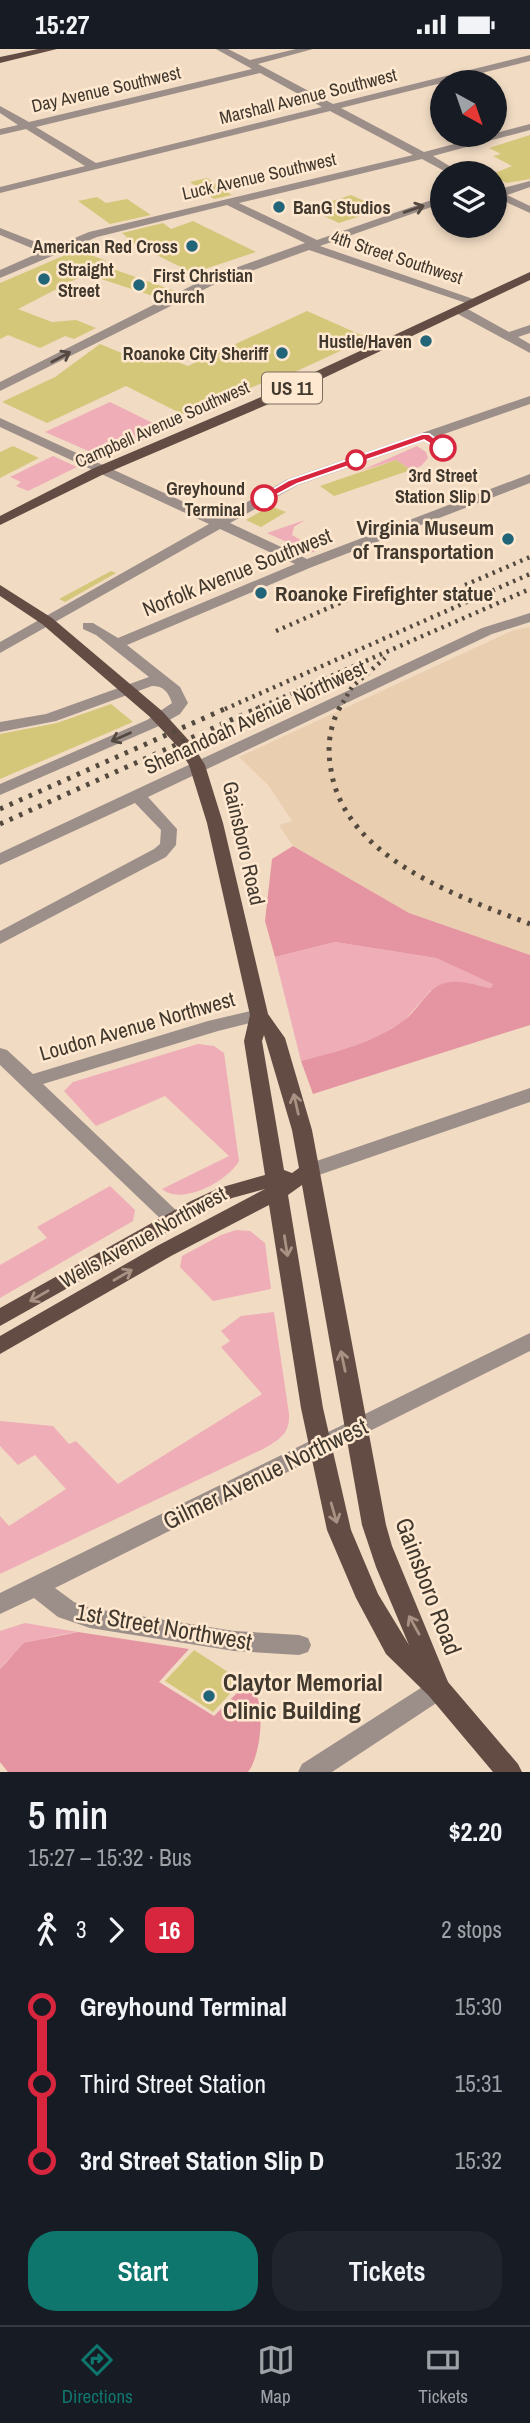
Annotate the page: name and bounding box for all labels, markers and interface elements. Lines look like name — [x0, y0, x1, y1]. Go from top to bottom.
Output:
text: 15:27 — [35, 7, 90, 42]
street label: Day Avenue Southwest — [29, 60, 183, 118]
street label: Marshall Avenue Southwest — [217, 62, 399, 130]
north arrow — [430, 70, 508, 147]
map controls — [430, 70, 507, 238]
street label: Luck Avenue Southwest — [180, 146, 338, 206]
button: layers — [430, 161, 507, 238]
place label: BanG Studios — [293, 195, 391, 220]
marker: BanG Studios — [271, 199, 287, 215]
one-way arrow — [403, 202, 425, 214]
street label: 4th Street Southwest — [328, 224, 466, 290]
place label: American Red Cross — [33, 234, 178, 259]
marker: American Red Cross — [184, 238, 200, 254]
place label: Straight Street — [58, 257, 114, 303]
place label: First Christian Church — [153, 263, 253, 309]
marker: Straight Street — [36, 271, 52, 287]
marker: First Christian Church — [131, 277, 147, 293]
place label: Hustle/Haven — [318, 329, 412, 354]
marker: Hustle/Haven — [418, 333, 434, 349]
place label: Roanoke City Sheriff — [123, 341, 268, 366]
marker: Roanoke City Sheriff — [274, 345, 290, 361]
one-way arrow — [50, 349, 71, 363]
road number: US 11 — [262, 373, 322, 403]
street label: Campbell Avenue Southwest — [71, 374, 253, 474]
marker: 3rd Street Station Slip D — [430, 435, 456, 461]
unlabelled marker — [346, 450, 366, 470]
place label: 3rd Street Station Slip D — [395, 463, 491, 509]
place label: Greyhound Terminal — [166, 476, 245, 522]
marker: Greyhound Terminal — [251, 485, 277, 511]
place label: Virginia Museum of Transportation — [352, 513, 494, 566]
street label: Norfolk Avenue Southwest — [138, 521, 336, 623]
marker: Virginia Museum of Transportation — [500, 531, 516, 547]
place label: Roanoke Firefighter statue — [275, 579, 493, 608]
marker: Roanoke Firefighter statue — [253, 585, 269, 601]
street label: Shenandoah Avenue Northwest — [139, 653, 371, 781]
one-way arrow — [111, 731, 132, 744]
street label: Gainsboro Road — [216, 778, 272, 908]
street label: Loudon Avenue Northwest — [36, 984, 238, 1068]
one-way arrow — [289, 1093, 302, 1116]
street label: Wells Avenue Northwest — [55, 1179, 232, 1295]
one-way arrow — [280, 1234, 293, 1257]
one-way arrow — [112, 1268, 132, 1282]
one-way arrow — [30, 1289, 50, 1303]
one-way arrow — [335, 1350, 349, 1373]
street label: Gilmer Avenue Northwest — [157, 1409, 373, 1536]
one-way arrow — [328, 1501, 341, 1524]
street label: Gainsboro Road — [388, 1513, 470, 1659]
street label: 1st Street Northwest — [73, 1595, 255, 1657]
one-way arrow — [407, 1615, 421, 1635]
place label: Claytor Memorial Clinic Building — [223, 1666, 383, 1726]
marker: Claytor Memorial Clinic Building — [201, 1688, 217, 1704]
text: 5 min — [28, 1790, 108, 1841]
text: $2.20 — [449, 1814, 502, 1849]
text: 15:27 – 15:32 · Bus — [28, 1842, 192, 1873]
icon: walk — [28, 1911, 66, 1949]
icon: forward — [97, 1911, 135, 1949]
text: 3 — [76, 1914, 87, 1945]
text: 16 — [159, 1914, 180, 1946]
text: 2 stops — [441, 1914, 502, 1945]
text: Greyhound Terminal — [80, 1989, 287, 2024]
text: 15:30 — [455, 1991, 502, 2022]
text: Third Street Station — [80, 2066, 266, 2101]
text: 15:31 — [455, 2068, 502, 2099]
text: 3rd Street Station Slip D — [80, 2143, 324, 2178]
text: 15:32 — [455, 2145, 502, 2176]
button: Start — [28, 2231, 258, 2311]
button: Tickets — [272, 2231, 502, 2311]
tab: Directions — [62, 2341, 133, 2409]
tab: Map — [257, 2341, 295, 2409]
tab: Tickets — [418, 2341, 468, 2409]

